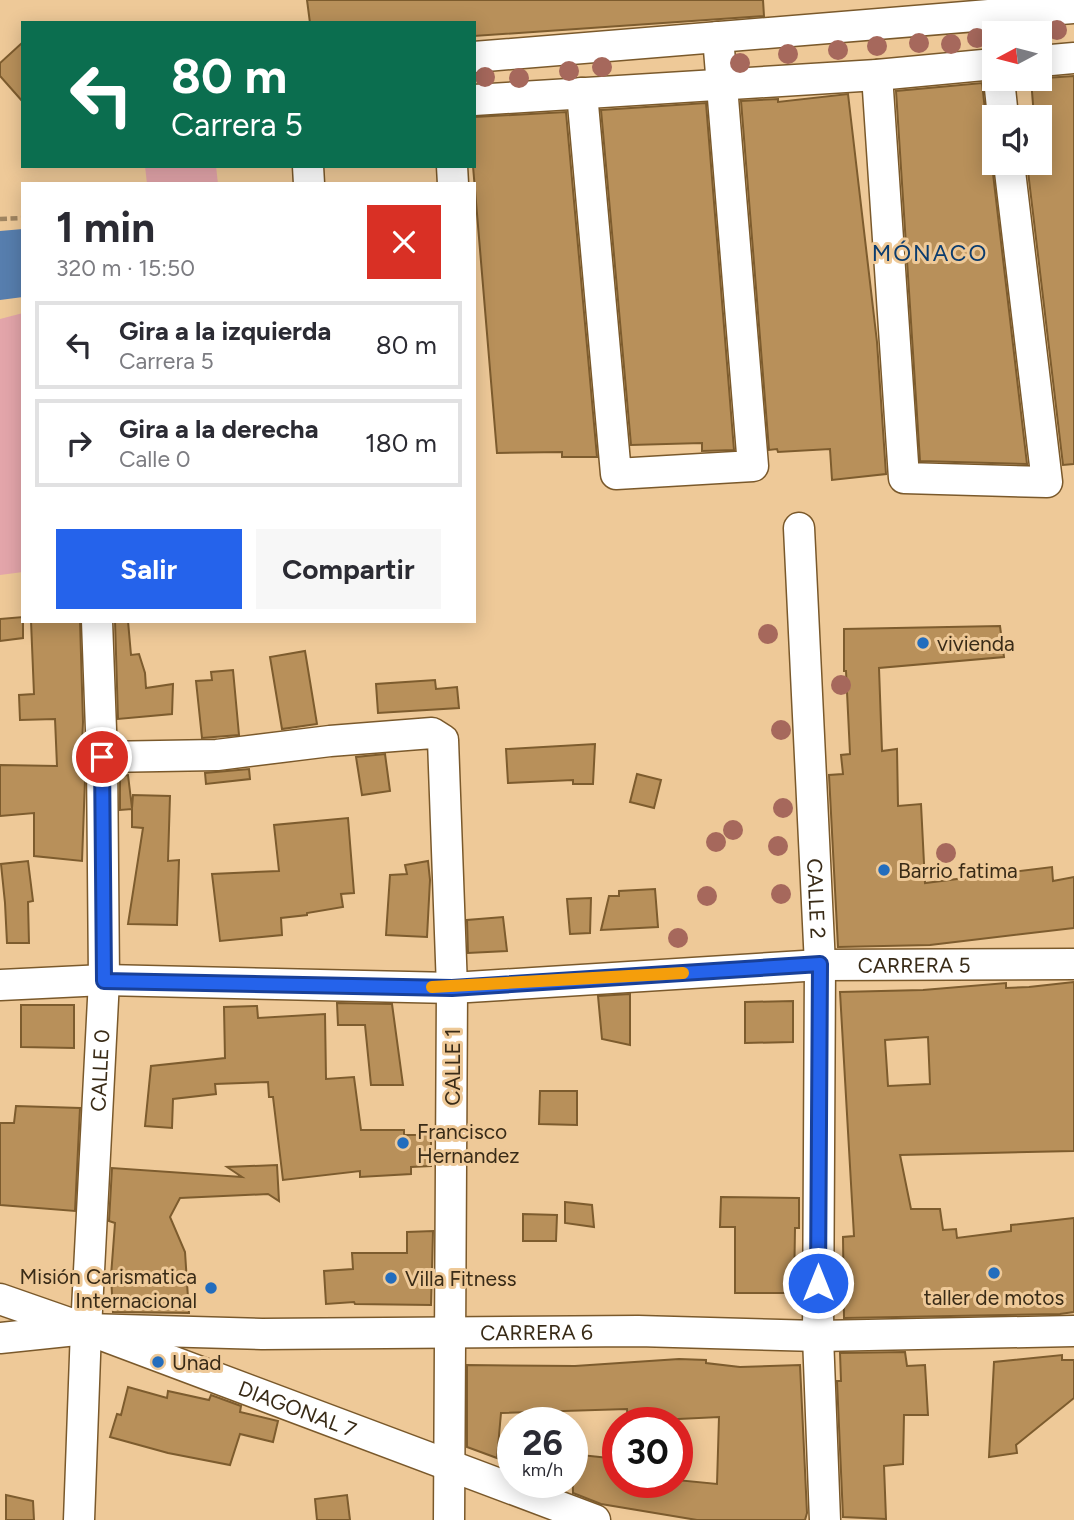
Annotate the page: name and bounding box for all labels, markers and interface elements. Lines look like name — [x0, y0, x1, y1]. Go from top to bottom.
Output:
north arrow — [982, 21, 1052, 91]
map controls — [982, 21, 1052, 175]
text: 80 m — [171, 46, 287, 105]
icon: left — [56, 49, 147, 140]
button: sound — [982, 105, 1052, 175]
text: Carrera 5 — [171, 106, 303, 144]
text: 1 min — [56, 202, 155, 253]
button: close — [367, 205, 441, 279]
district label: MÓNACO — [872, 239, 988, 267]
text: 320 m · 15:50 — [56, 254, 195, 282]
text: Gira a la izquierda — [119, 315, 331, 347]
icon: left — [60, 326, 98, 364]
text: 80 m — [376, 329, 437, 361]
text: Carrera 5 — [119, 347, 214, 375]
text: Gira a la derecha — [119, 413, 319, 445]
icon: right — [60, 424, 98, 462]
text: 180 m — [365, 427, 437, 459]
text: Calle 0 — [119, 445, 190, 473]
button: Salir — [56, 529, 242, 609]
button: Compartir — [256, 529, 441, 609]
place label: vivienda — [937, 631, 1015, 656]
marker: vivienda — [915, 635, 931, 651]
pin — [72, 727, 132, 787]
icon: arrive — [83, 738, 121, 776]
street label: CALLE 2 — [802, 858, 831, 939]
place label: Barrio fatima — [898, 858, 1018, 883]
marker: Barrio fatima — [876, 862, 892, 878]
street label: CARRERA 5 — [858, 952, 971, 977]
street label: CALLE 1 — [440, 1028, 465, 1106]
street label: CALLE 0 — [85, 1029, 114, 1112]
place label: Francisco Hernandez — [417, 1119, 520, 1168]
marker: Francisco Hernandez — [395, 1135, 411, 1151]
position arrow — [781, 1246, 855, 1320]
place label: Misión Carismatica Internacional — [20, 1264, 197, 1313]
marker: taller de motos — [986, 1265, 1002, 1281]
place label: Villa Fitness — [405, 1266, 517, 1291]
marker: Villa Fitness — [383, 1270, 399, 1286]
marker: Misión Carismatica Internacional — [203, 1280, 219, 1296]
place label: taller de motos — [924, 1285, 1064, 1310]
street label: CARRERA 6 — [480, 1319, 593, 1345]
place label: Unad — [172, 1350, 222, 1375]
marker: Unad — [150, 1354, 166, 1370]
street label: DIAGONAL 7 — [235, 1375, 360, 1442]
speed limit sign: 30 — [602, 1407, 693, 1498]
text: 26 — [522, 1422, 563, 1464]
text: km/h — [522, 1459, 563, 1481]

